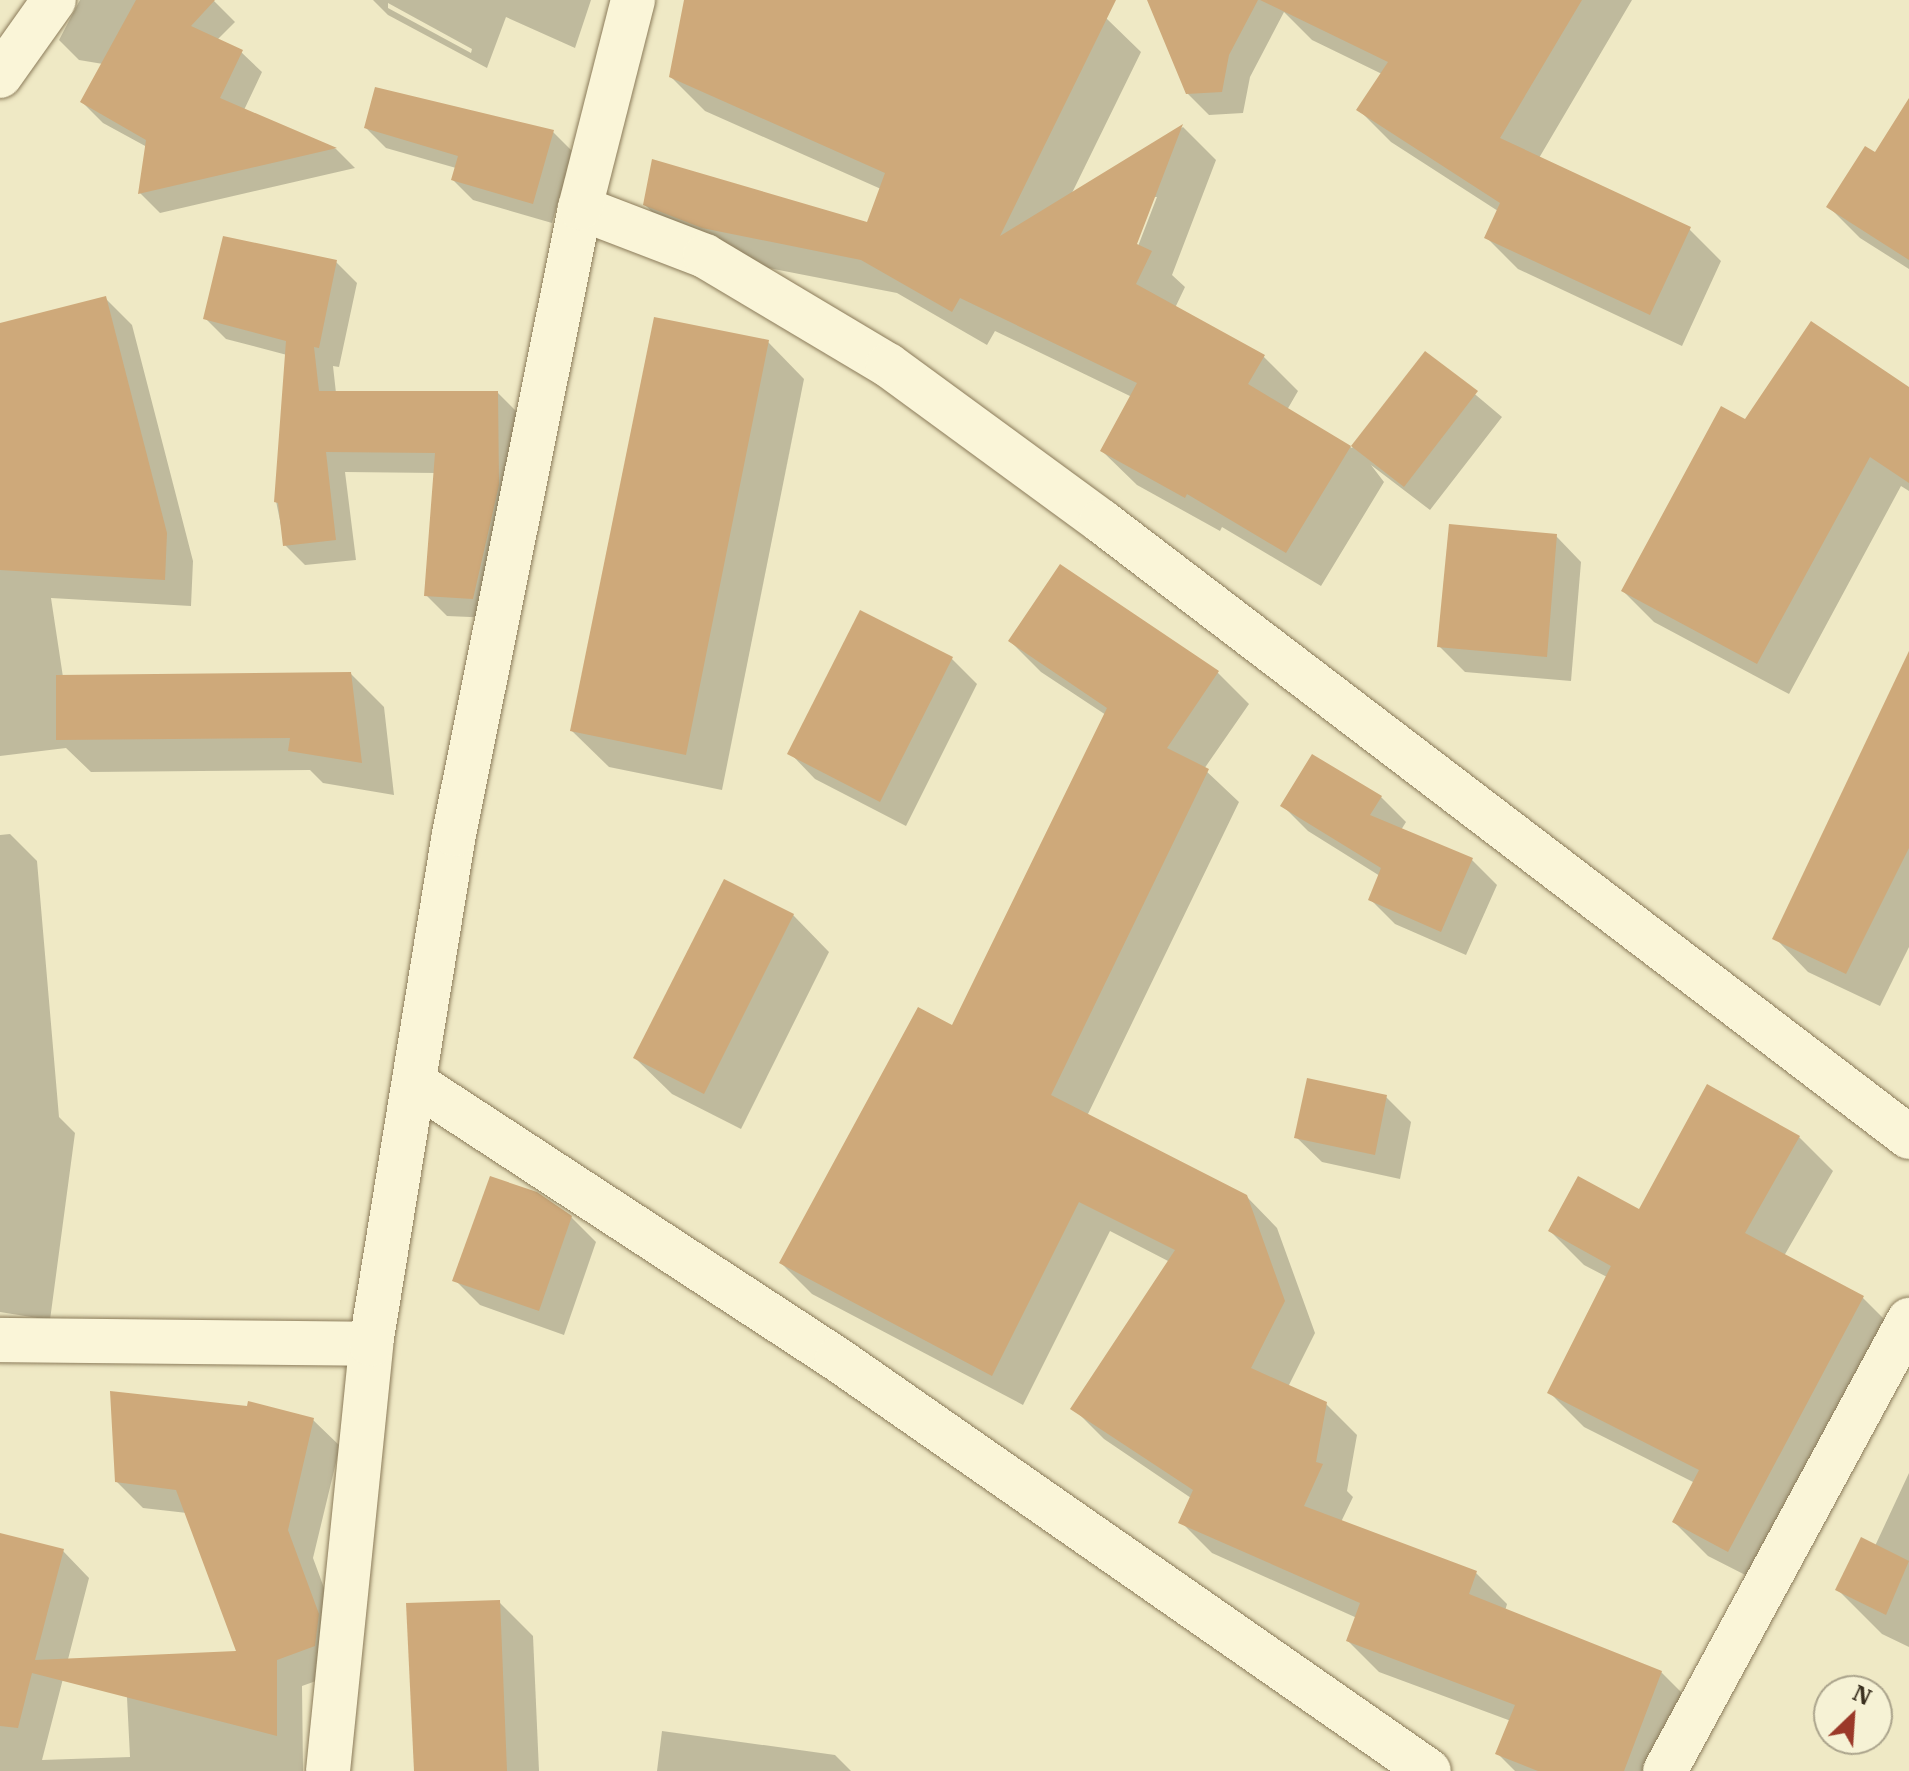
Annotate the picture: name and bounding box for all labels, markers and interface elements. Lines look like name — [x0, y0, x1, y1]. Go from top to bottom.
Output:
north arrow — [1813, 1675, 1893, 1755]
text: N — [1848, 1678, 1877, 1711]

